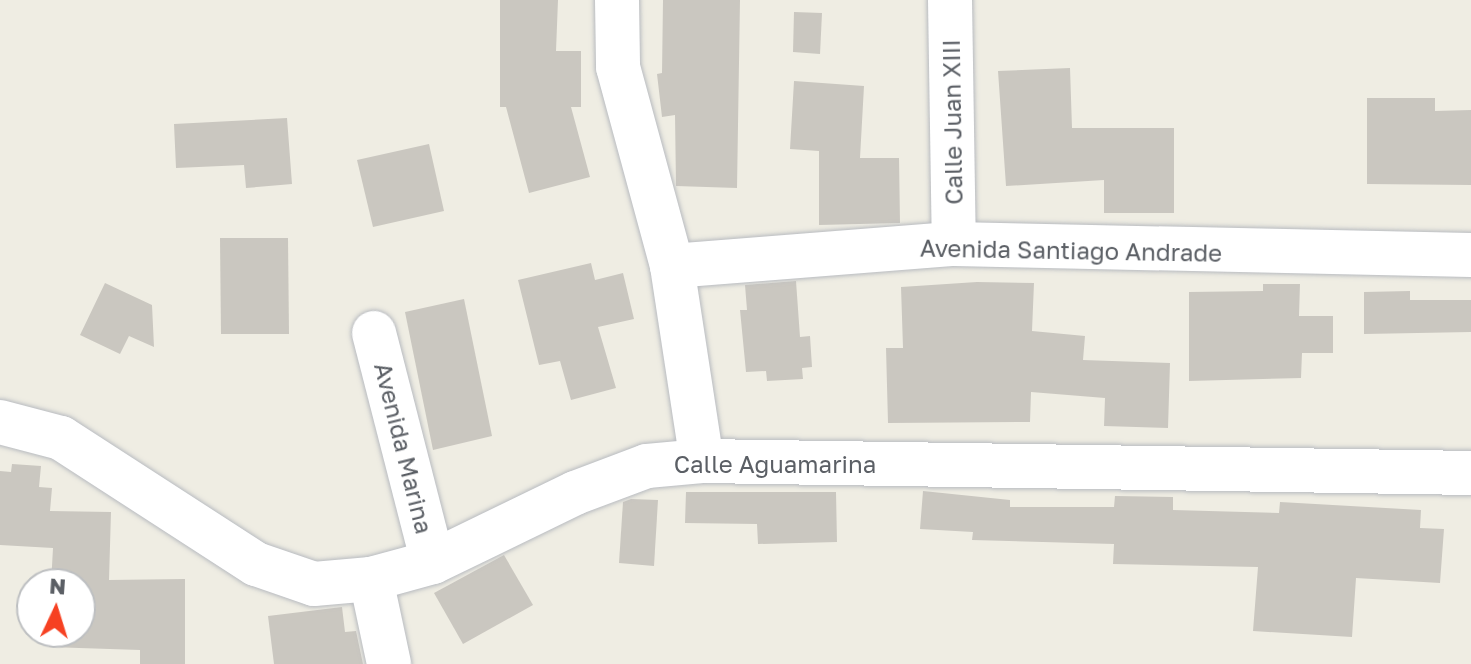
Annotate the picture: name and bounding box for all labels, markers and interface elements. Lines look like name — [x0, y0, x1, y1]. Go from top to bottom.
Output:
street label: Calle Juan XIII — [936, 39, 968, 205]
street label: Avenida Santiago Andrade — [920, 233, 1222, 267]
street label: Avenida Marina — [369, 359, 439, 537]
street label: Calle Aguamarina — [674, 450, 876, 478]
north arrow — [16, 568, 96, 648]
text: N — [48, 572, 67, 600]

